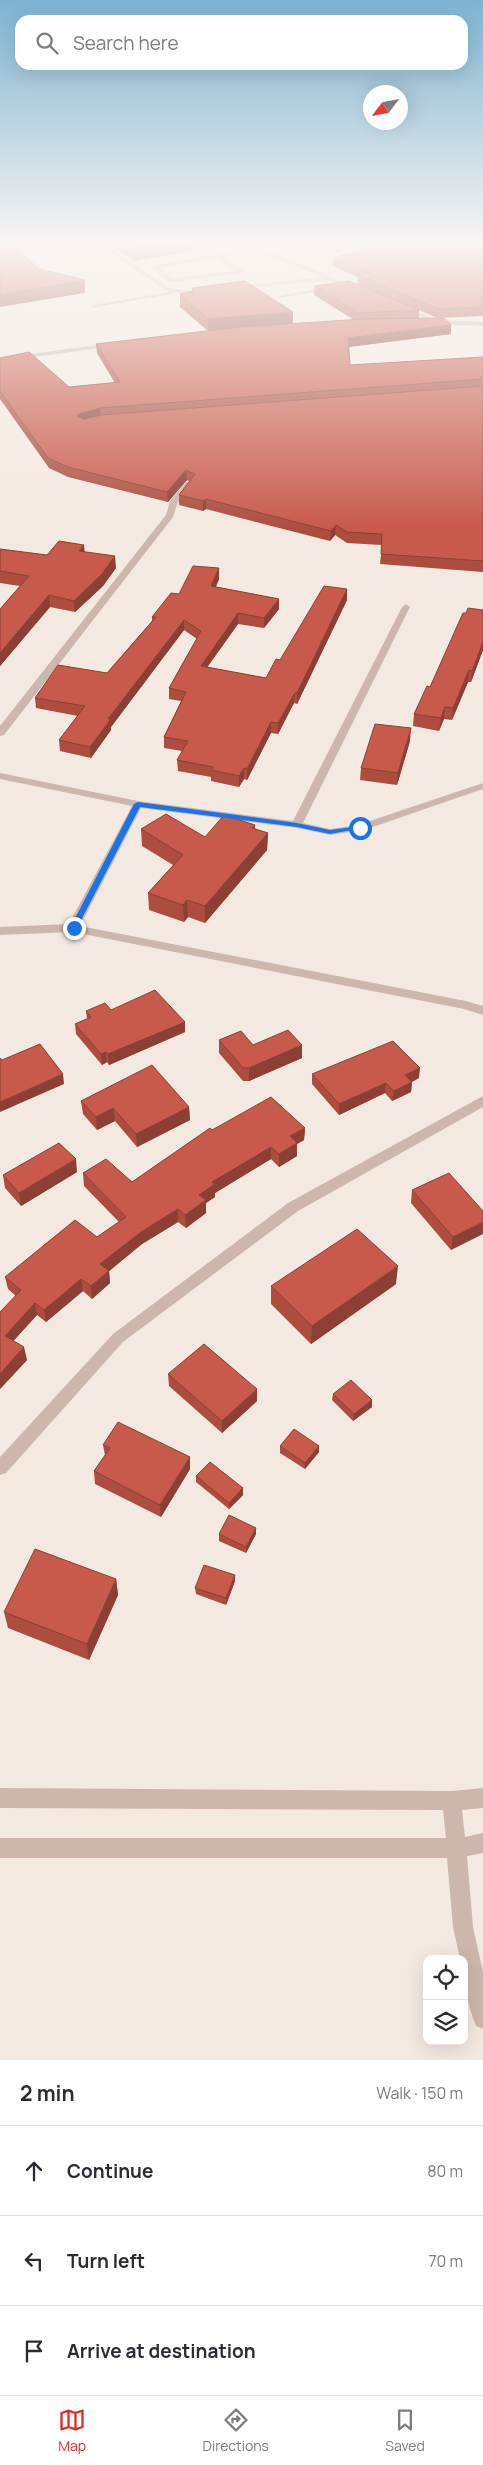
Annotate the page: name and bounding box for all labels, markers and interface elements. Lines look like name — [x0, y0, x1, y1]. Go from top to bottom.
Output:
search box — [15, 15, 468, 70]
icon: search — [33, 29, 61, 57]
text: Search here — [73, 30, 179, 56]
north arrow — [363, 85, 408, 130]
route start — [349, 817, 372, 840]
route end — [63, 917, 86, 940]
map controls — [423, 1955, 468, 2045]
button: locate — [423, 1955, 468, 2000]
button: layers — [423, 2000, 468, 2045]
text: 2 min — [20, 2079, 75, 2107]
text: Walk · 150 m — [376, 2082, 463, 2104]
icon: ahead — [20, 2157, 48, 2185]
text: Continue — [67, 2158, 153, 2184]
text: 80 m — [427, 2160, 463, 2182]
icon: left — [20, 2247, 48, 2275]
text: Turn left — [67, 2248, 145, 2274]
text: 70 m — [428, 2250, 463, 2272]
icon: arrive — [20, 2337, 48, 2365]
text: Arrive at destination — [67, 2338, 256, 2364]
tab: Map — [58, 2406, 86, 2455]
tab: Directions — [203, 2406, 269, 2455]
tab: Saved — [385, 2406, 425, 2455]

